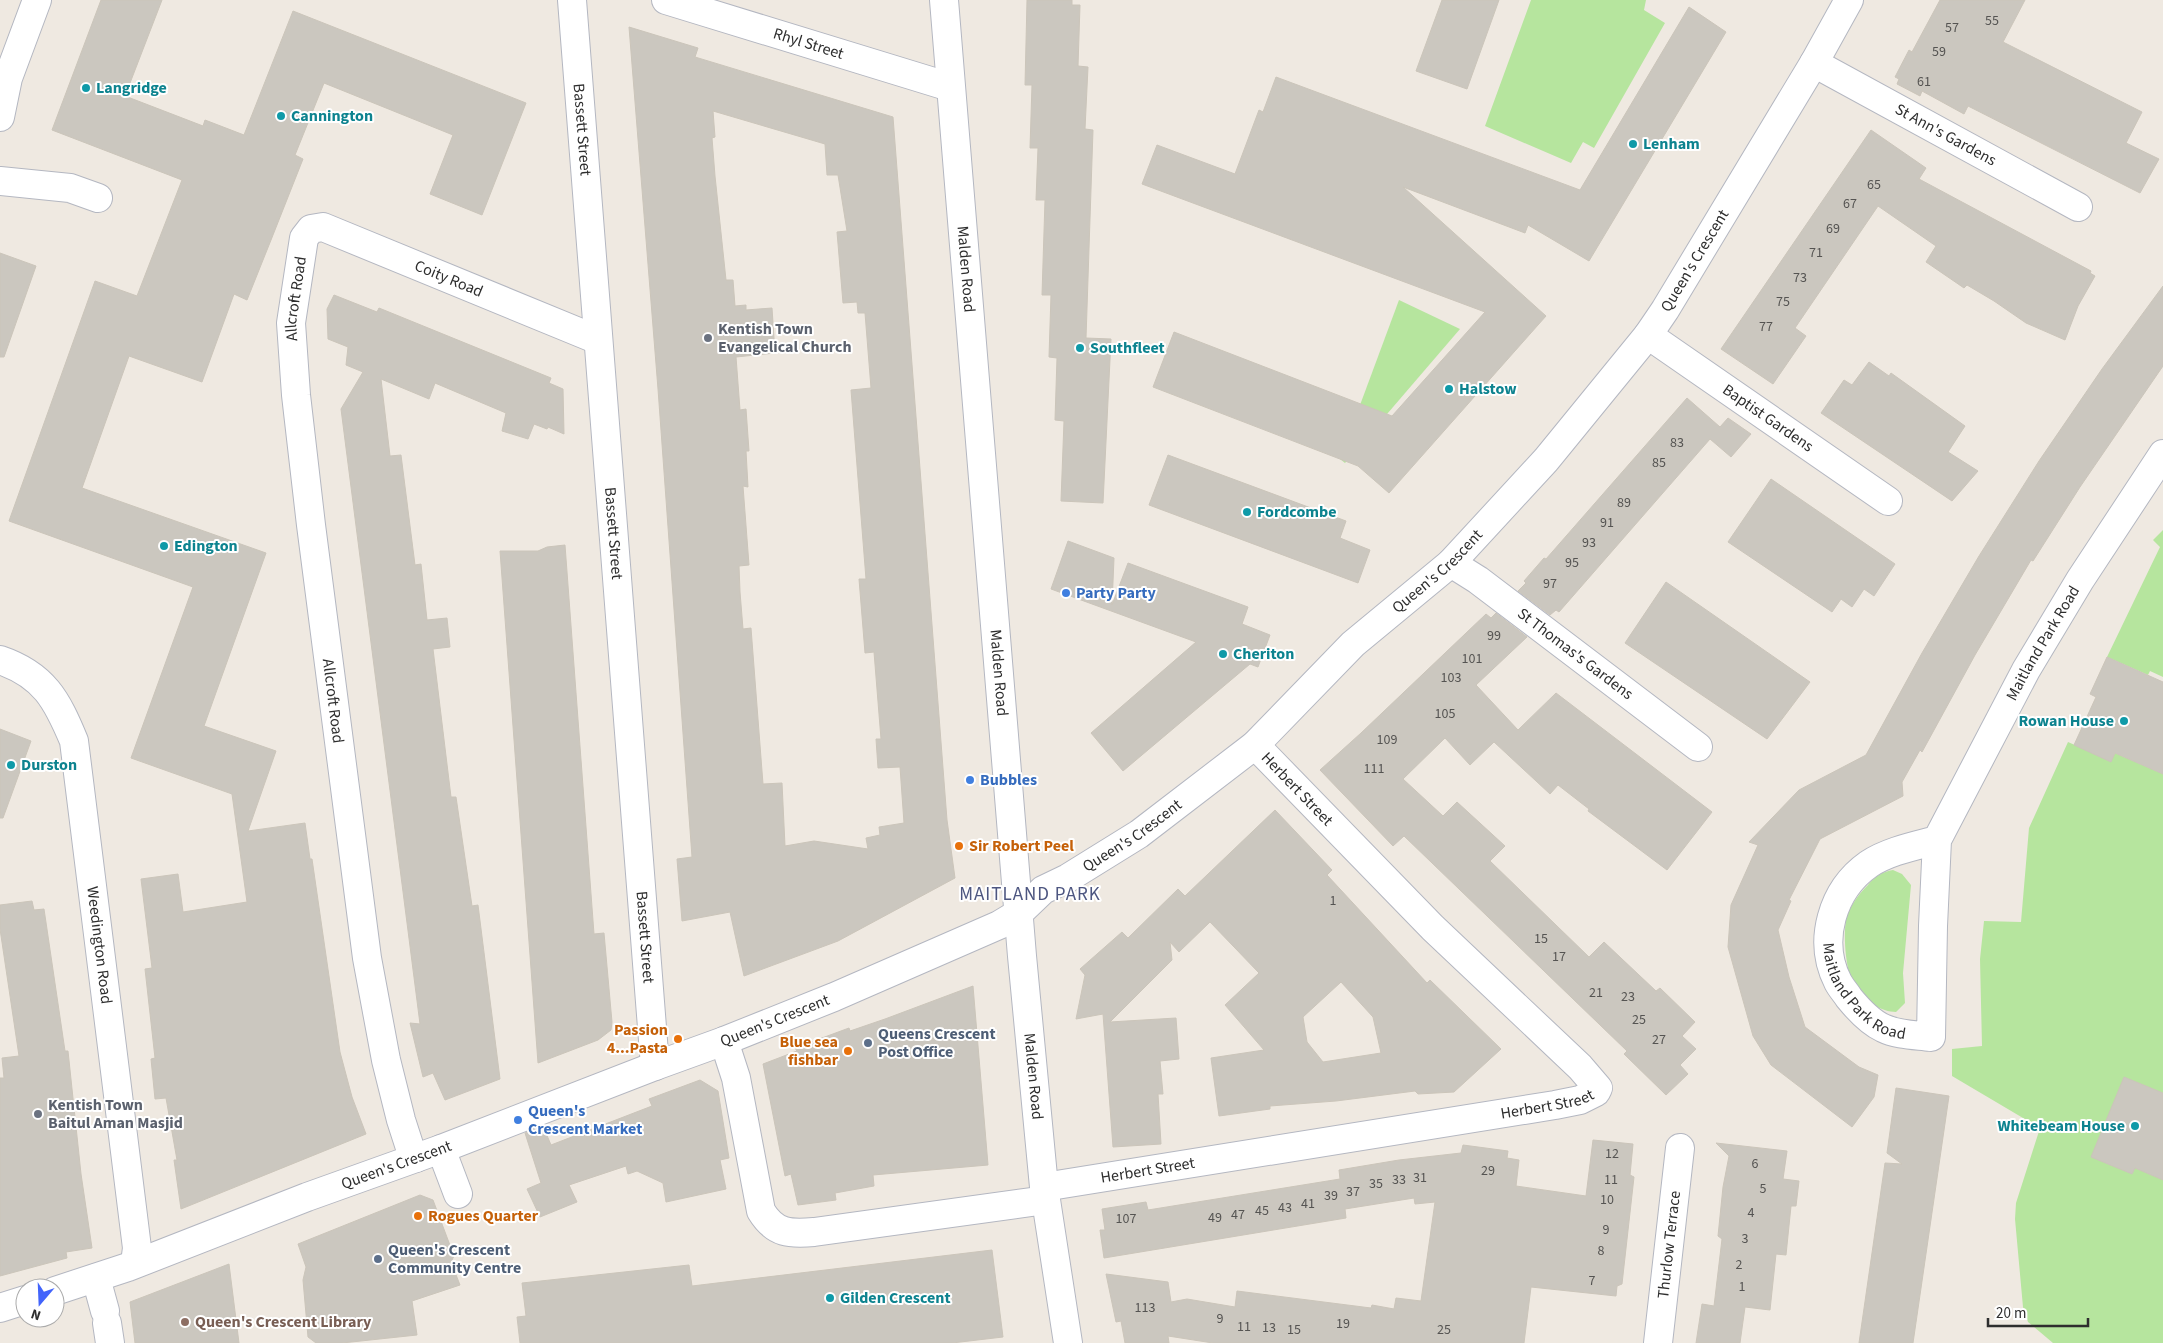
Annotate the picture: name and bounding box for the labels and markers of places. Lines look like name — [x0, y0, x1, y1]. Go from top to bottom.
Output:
place label: Langridge — [96, 77, 167, 99]
marker: Langridge — [80, 82, 92, 94]
place label: Cannington — [291, 105, 373, 127]
marker: Cannington — [275, 110, 287, 122]
place label: Lenham — [1643, 133, 1700, 155]
marker: Lenham — [1627, 138, 1639, 150]
place label: Kentish Town Evangelical Church — [718, 318, 852, 358]
marker: Kentish Town Evangelical Church — [702, 332, 714, 344]
place label: Southfleet — [1090, 337, 1165, 359]
marker: Southfleet — [1074, 342, 1086, 354]
place label: Halstow — [1459, 378, 1517, 400]
marker: Halstow — [1443, 383, 1455, 395]
place label: Fordcombe — [1257, 501, 1336, 523]
marker: Fordcombe — [1241, 506, 1253, 518]
place label: Edington — [174, 535, 238, 557]
marker: Edington — [158, 540, 170, 552]
place label: Party Party — [1076, 582, 1156, 604]
marker: Party Party — [1060, 587, 1072, 599]
place label: Cheriton — [1233, 643, 1294, 665]
marker: Cheriton — [1217, 648, 1229, 660]
place label: Rowan House — [2018, 710, 2114, 732]
marker: Rowan House — [2118, 715, 2130, 727]
place label: Durston — [21, 754, 77, 776]
marker: Durston — [5, 759, 17, 771]
place label: Bubbles — [980, 769, 1037, 791]
marker: Bubbles — [964, 774, 976, 786]
place label: Sir Robert Peel — [969, 835, 1074, 857]
marker: Sir Robert Peel — [953, 840, 965, 852]
place label: Passion 4...Pasta — [607, 1019, 668, 1059]
place label: Queens Crescent Post Office — [878, 1023, 996, 1063]
place label: Blue sea fishbar — [780, 1031, 839, 1071]
marker: Passion 4...Pasta — [672, 1033, 684, 1045]
marker: Queens Crescent Post Office — [862, 1037, 874, 1049]
marker: Blue sea fishbar — [842, 1045, 854, 1057]
place label: Kentish Town Baitul Aman Masjid — [48, 1094, 183, 1134]
place label: Queen's Crescent Market — [528, 1100, 642, 1140]
marker: Kentish Town Baitul Aman Masjid — [32, 1108, 44, 1120]
marker: Queen's Crescent Market — [512, 1114, 524, 1126]
place label: Whitebeam House — [1998, 1115, 2125, 1137]
marker: Whitebeam House — [2129, 1120, 2141, 1132]
place label: Rogues Quarter — [428, 1205, 539, 1227]
marker: Rogues Quarter — [412, 1210, 424, 1222]
place label: Queen's Crescent Community Centre — [388, 1239, 521, 1279]
marker: Queen's Crescent Community Centre — [372, 1253, 384, 1265]
place label: Gilden Crescent — [840, 1287, 951, 1309]
marker: Gilden Crescent — [824, 1292, 836, 1304]
place label: Queen's Crescent Library — [195, 1311, 372, 1333]
marker: Queen's Crescent Library — [179, 1316, 191, 1328]

